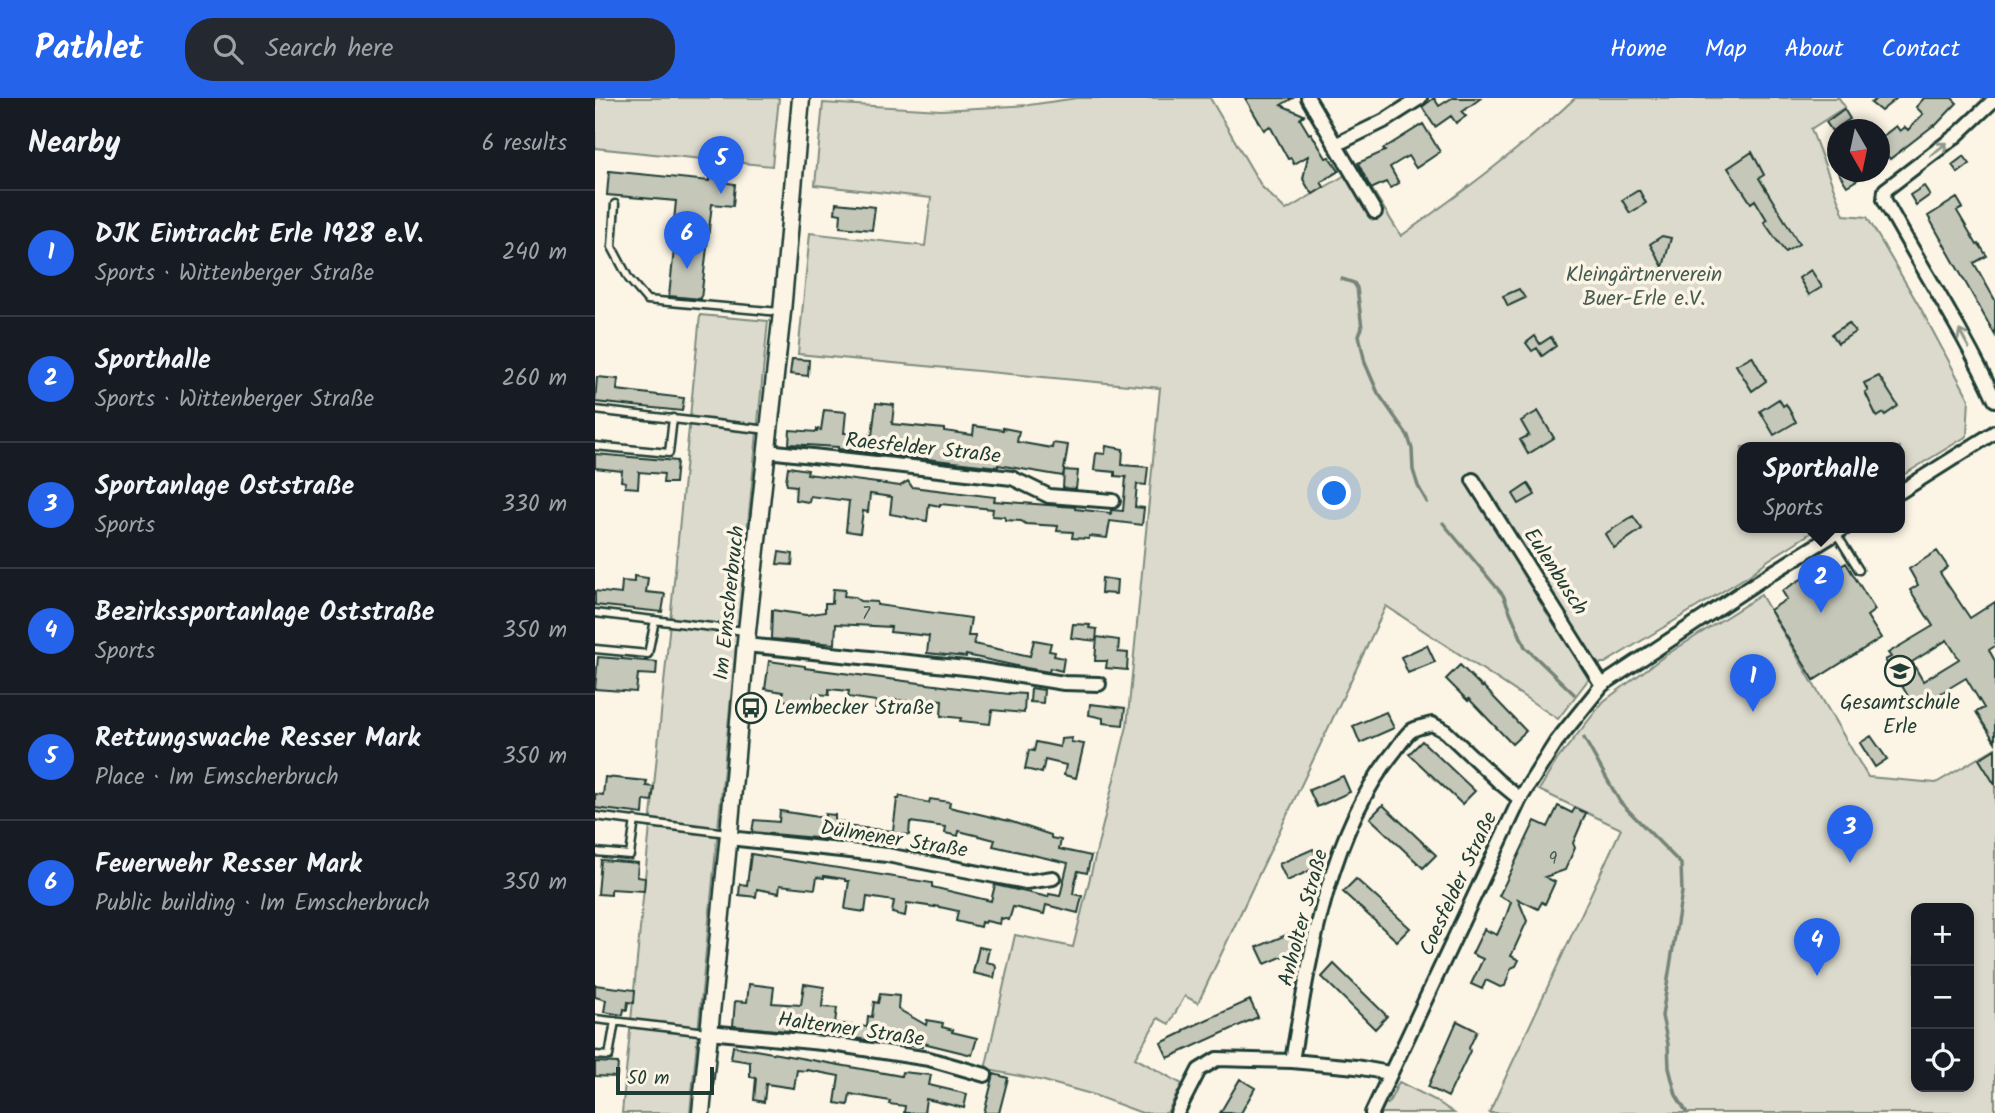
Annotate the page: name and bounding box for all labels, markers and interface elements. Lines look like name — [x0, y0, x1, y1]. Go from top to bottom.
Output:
search box — [185, 18, 675, 81]
text: Pathlet — [35, 23, 143, 76]
text: Search here — [265, 28, 393, 70]
icon: search — [209, 30, 247, 68]
text: Home — [1610, 30, 1667, 69]
text: Map — [1705, 30, 1747, 69]
text: About — [1785, 30, 1843, 69]
text: Contact — [1881, 30, 1960, 69]
north arrow — [1827, 119, 1890, 182]
text: Nearby — [28, 120, 120, 168]
text: 6 results — [482, 126, 567, 162]
pin: 5 — [698, 136, 744, 194]
one-way arrow — [1929, 142, 1948, 157]
pin: 6 — [664, 211, 710, 269]
text: DJK Eintracht Erle 1928 e.V. — [95, 214, 423, 256]
text: 1 — [48, 235, 54, 271]
text: 240 m — [502, 235, 567, 271]
text: Sports · Wittenberger Straße — [95, 256, 374, 292]
park label: Kleingärtnerverein Buer-Erle e.V. — [1566, 259, 1722, 316]
one-way arrow — [1957, 330, 1971, 350]
text: Sporthalle — [95, 340, 211, 382]
text: 2 — [44, 361, 58, 397]
text: 260 m — [502, 361, 567, 397]
text: Sports · Wittenberger Straße — [95, 382, 374, 418]
street label: Raesfelder Straße — [844, 424, 1003, 474]
popup — [1737, 442, 1905, 533]
text: Sporthalle — [1763, 449, 1879, 491]
text: Sportanlage Oststraße — [95, 466, 354, 508]
your location — [1317, 476, 1351, 510]
text: 3 — [45, 487, 57, 523]
text: 330 m — [502, 487, 567, 523]
text: Sports — [1763, 491, 1823, 527]
text: Sports — [95, 508, 155, 544]
street label: Eulenbusch — [1514, 522, 1596, 622]
street label: Im Emscherbruch — [705, 524, 755, 682]
pin: 2 — [1798, 555, 1844, 613]
text: Bezirkssportanlage Oststraße — [95, 592, 434, 634]
house number: 7 — [862, 600, 871, 629]
text: 4 — [45, 613, 57, 649]
text: 350 m — [502, 613, 567, 649]
text: Sports — [95, 634, 155, 670]
pin: 1 — [1730, 654, 1776, 712]
school or university icon: Gesamtschule Erle — [1883, 654, 1917, 688]
place label: Gesamtschule Erle — [1840, 687, 1961, 744]
bus stop icon: Lembecker Straße — [734, 691, 768, 725]
place label: Lembecker Straße — [774, 692, 934, 725]
text: Rettungswache Resser Mark — [95, 718, 420, 760]
text: 5 — [45, 739, 57, 775]
text: 350 m — [502, 739, 567, 775]
text: Place · Im Emscherbruch — [95, 760, 338, 796]
pin: 3 — [1827, 805, 1873, 863]
street label: Coesfelder Straße — [1411, 806, 1507, 962]
street label: Dülmener Straße — [818, 812, 971, 868]
text: Feuerwehr Resser Mark — [95, 844, 362, 886]
street label: Anholter Straße — [1270, 845, 1338, 990]
house number: 9 — [1549, 845, 1558, 874]
text: 6 — [45, 865, 57, 901]
text: 350 m — [502, 865, 567, 901]
text: Public building · Im Emscherbruch — [95, 886, 430, 922]
map controls — [1911, 903, 1974, 1092]
button: + — [1911, 903, 1974, 966]
pin: 4 — [1794, 918, 1840, 976]
button: − — [1911, 966, 1974, 1029]
street label: Halterner Straße — [776, 1003, 927, 1057]
button: locate — [1911, 1029, 1974, 1092]
scale bar — [616, 1064, 714, 1096]
text: 50 m — [627, 1064, 669, 1094]

